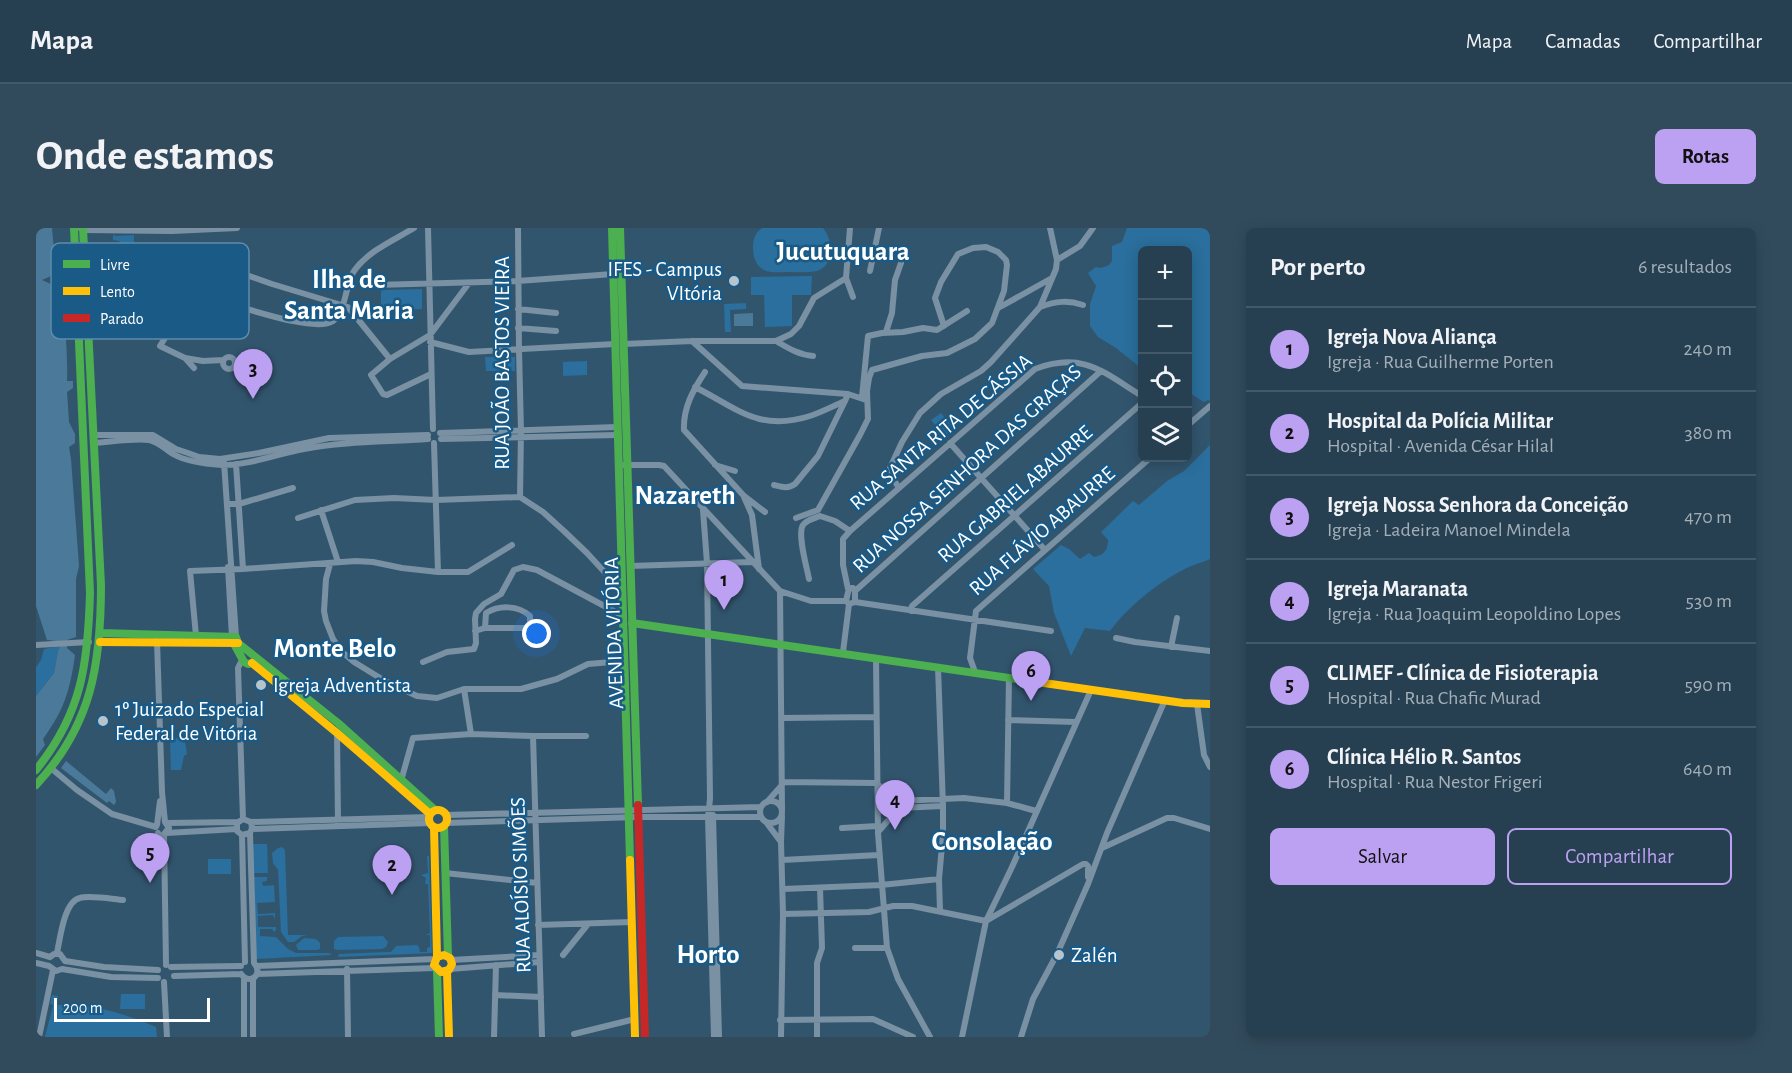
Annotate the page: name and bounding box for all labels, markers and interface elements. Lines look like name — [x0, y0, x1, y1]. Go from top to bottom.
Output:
text: Mapa — [30, 27, 93, 55]
text: Mapa — [1466, 31, 1512, 52]
text: Camadas — [1545, 31, 1620, 52]
text: Compartilhar — [1653, 31, 1762, 52]
button: Rotas — [1655, 129, 1756, 184]
text: Onde estamos — [36, 135, 274, 177]
district label: Jucutuquara — [776, 238, 910, 265]
legend — [51, 243, 249, 339]
map controls — [1138, 246, 1192, 462]
button: + — [1138, 246, 1192, 300]
text: Por perto — [1270, 254, 1366, 280]
street label: RUA JOÃO BASTOS VIEIRA — [490, 256, 513, 470]
text: Livre — [100, 257, 130, 273]
text: 6 resultados — [1638, 257, 1732, 277]
place label: IFES - Campus VItória — [607, 259, 722, 304]
district label: Ilha de Santa Maria — [284, 266, 414, 324]
marker: IFES - Campus VItória — [727, 274, 741, 288]
text: Lento — [100, 284, 135, 300]
button: − — [1138, 300, 1192, 354]
text: Parado — [100, 311, 144, 327]
text: Igreja Nova Aliança — [1327, 326, 1497, 348]
text: 1 — [1286, 339, 1293, 359]
text: 240 m — [1683, 339, 1732, 359]
street label: RUA SANTA RITA DE CÁSSIA — [845, 349, 1036, 514]
pin: 3 — [234, 350, 272, 399]
text: Igreja · Rua Guilherme Porten — [1327, 352, 1554, 372]
button: locate — [1138, 354, 1192, 408]
street label: RUA NOSSA SENHORA DAS GRAÇAS — [849, 361, 1085, 577]
button: layers — [1138, 408, 1192, 462]
text: Hospital da Polícia Militar — [1327, 410, 1553, 432]
street label: RUA GABRIEL ABAURRE — [934, 421, 1096, 567]
text: 2 — [1285, 423, 1294, 443]
text: 380 m — [1684, 423, 1732, 443]
text: Hospital · Avenida César Hilal — [1327, 436, 1554, 456]
street label: RUA FLÁVIO ABAURRE — [964, 461, 1119, 600]
district label: Nazareth — [634, 482, 736, 509]
text: Igreja Nossa Senhora da Conceição — [1327, 494, 1628, 516]
text: 3 — [1285, 507, 1294, 527]
text: 470 m — [1684, 507, 1732, 527]
text: Igreja · Ladeira Manoel Mindela — [1327, 520, 1571, 540]
street label: AVENIDA VITÓRIA — [599, 557, 627, 709]
pin: 1 — [704, 560, 744, 610]
text: Igreja Maranata — [1327, 578, 1468, 600]
text: 4 — [1284, 591, 1295, 611]
text: 530 m — [1686, 591, 1732, 611]
text: Igreja · Rua Joaquim Leopoldino Lopes — [1327, 604, 1621, 624]
your location — [522, 619, 551, 648]
district label: Monte Belo — [274, 635, 396, 662]
pin: 6 — [1012, 652, 1050, 701]
text: CLIMEF - Clínica de Fisioterapia — [1327, 662, 1599, 684]
place label: Igreja Adventista — [273, 675, 411, 696]
text: 5 — [1285, 675, 1294, 695]
text: 590 m — [1684, 675, 1732, 695]
marker: Igreja Adventista — [254, 678, 268, 692]
text: Hospital · Rua Chafic Murad — [1327, 688, 1541, 708]
place label: 1º Juizado Especial Federal de Vitória — [115, 699, 264, 744]
marker: 1º Juizado Especial Federal de Vitória — [96, 714, 110, 728]
text: Clínica Hélio R. Santos — [1327, 746, 1521, 768]
text: 6 — [1285, 759, 1294, 779]
text: 640 m — [1683, 759, 1732, 779]
text: Hospital · Rua Nestor Frigeri — [1327, 772, 1543, 792]
pin: 4 — [876, 780, 914, 830]
street label: RUA ALOÍSIO SIMÕES — [505, 797, 535, 973]
district label: Consolação — [931, 828, 1053, 855]
button: Salvar — [1270, 828, 1495, 885]
button: Compartilhar — [1507, 828, 1732, 885]
pin: 5 — [130, 834, 170, 883]
pin: 2 — [372, 846, 412, 895]
district label: Horto — [676, 941, 740, 968]
place label: Zalén — [1071, 945, 1118, 966]
marker: Zalén — [1052, 948, 1066, 962]
scale bar — [54, 995, 210, 1022]
text: 200 m — [63, 1000, 103, 1016]

